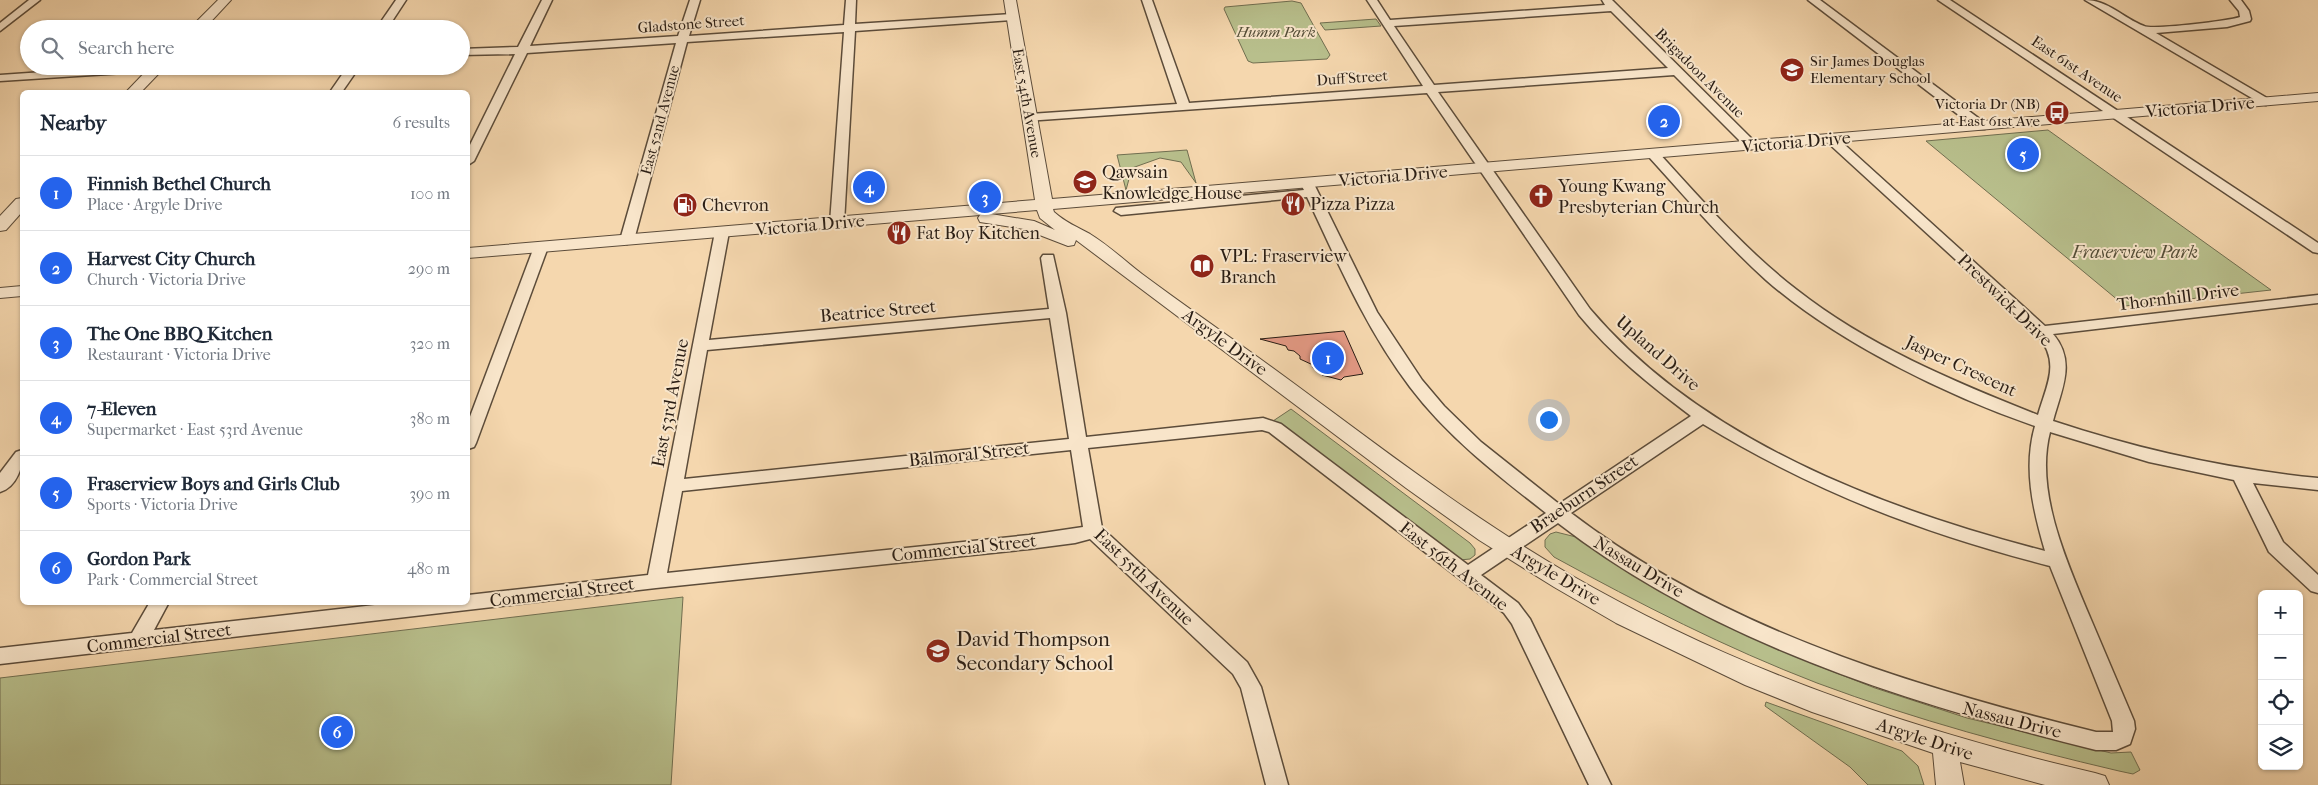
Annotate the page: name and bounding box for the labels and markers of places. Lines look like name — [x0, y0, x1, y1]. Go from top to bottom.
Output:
place label: Sir James Douglas Elementary School — [1810, 52, 1931, 87]
school or university icon: Sir James Douglas Elementary School — [1779, 57, 1805, 83]
place label: Victoria Dr (NB) at East 61st Ave — [1934, 95, 2041, 130]
bus stop icon: Victoria Dr (NB) at East 61st Ave — [2044, 100, 2070, 126]
pin: 2 — [1648, 102, 1680, 140]
pin: 5 — [2007, 135, 2039, 173]
place label: Qawsain Knowledge House — [1102, 162, 1242, 204]
pin: 4 — [853, 168, 885, 206]
school or university icon: Qawsain Knowledge House — [1072, 169, 1098, 195]
place label: Young Kwang Presbyterian Church — [1557, 176, 1719, 218]
pin: 3 — [969, 178, 1001, 216]
church icon: Young Kwang Presbyterian Church — [1528, 183, 1554, 209]
restaurant icon: Pizza Pizza — [1280, 191, 1306, 217]
fuel station icon: Chevron — [672, 192, 698, 218]
place label: Pizza Pizza — [1310, 194, 1395, 215]
place label: Chevron — [702, 195, 769, 216]
restaurant icon: Fat Boy Kitchen — [886, 220, 912, 246]
place label: Fat Boy Kitchen — [916, 223, 1040, 244]
place label: VPL: Fraserview Branch — [1219, 246, 1347, 288]
library icon: VPL: Fraserview Branch — [1189, 253, 1215, 279]
pin: 1 — [1312, 339, 1344, 377]
place label: David Thompson Secondary School — [956, 627, 1114, 675]
school or university icon: David Thompson Secondary School — [925, 638, 951, 664]
pin: 6 — [321, 713, 353, 751]

